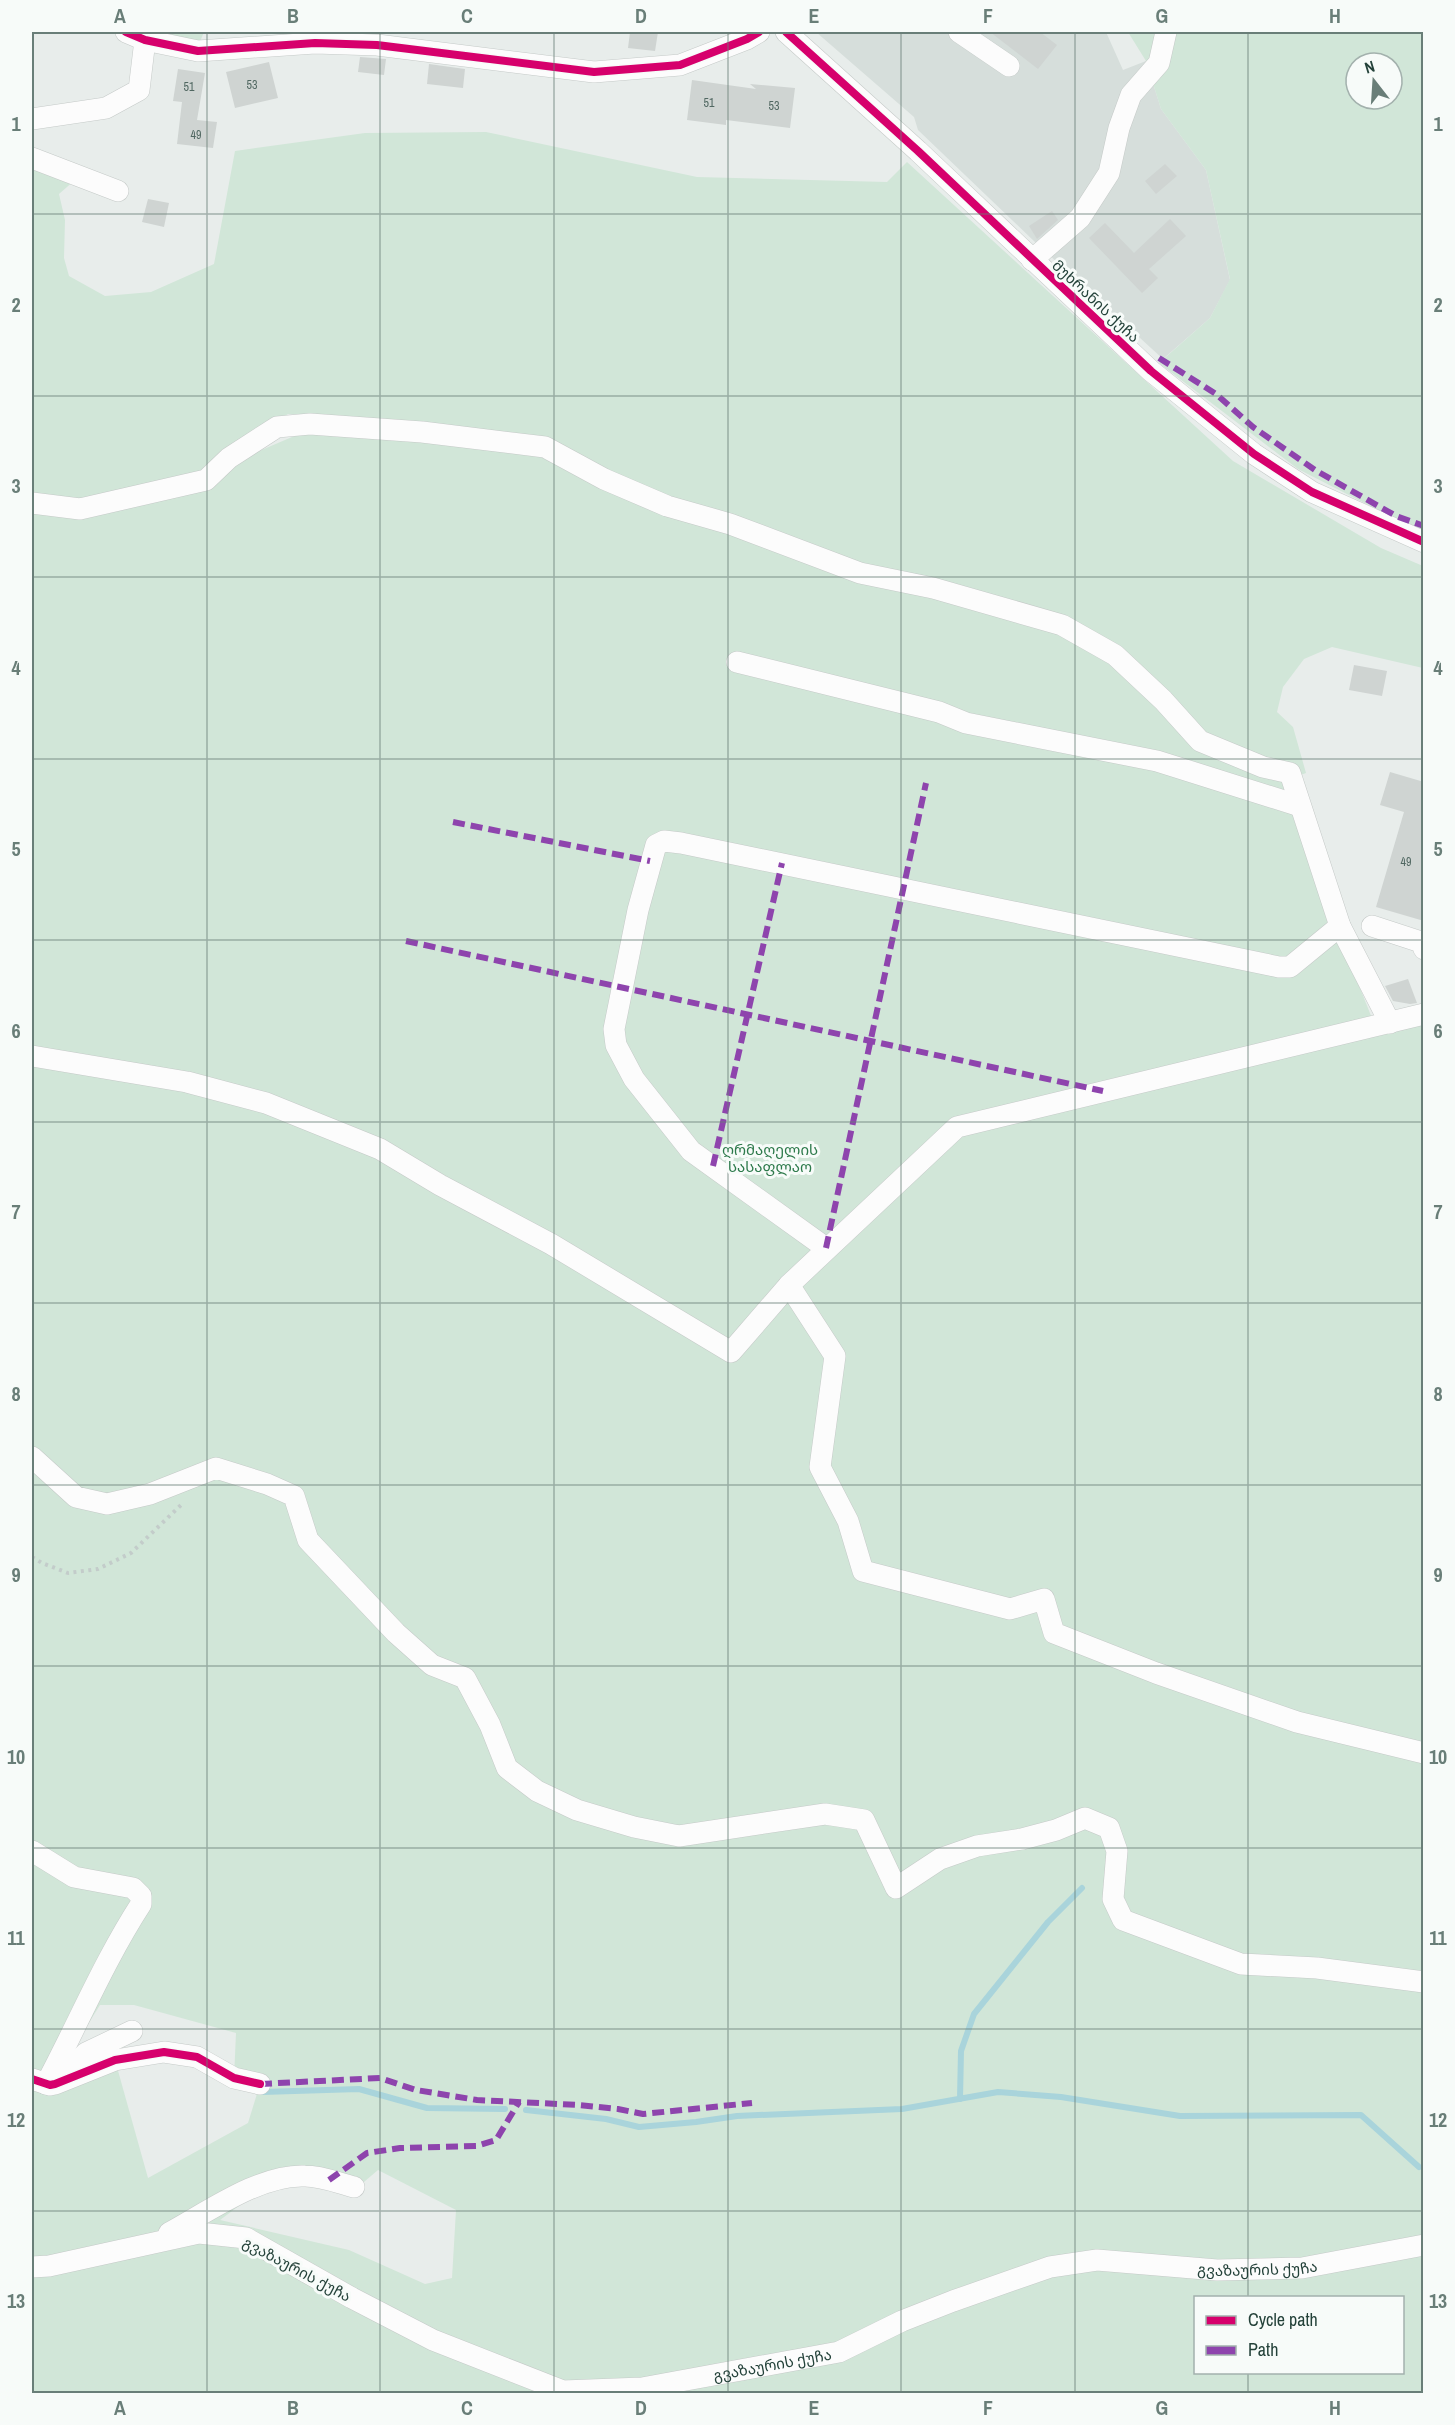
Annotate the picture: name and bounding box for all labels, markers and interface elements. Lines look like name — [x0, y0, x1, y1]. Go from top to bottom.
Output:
text: A — [114, 2, 126, 29]
text: B — [287, 2, 299, 29]
text: C — [461, 2, 473, 29]
text: D — [635, 2, 647, 29]
text: E — [809, 2, 820, 29]
text: F — [983, 2, 993, 29]
text: G — [1156, 2, 1168, 29]
text: H — [1329, 2, 1341, 29]
north arrow — [1344, 51, 1404, 111]
text: N — [1362, 55, 1377, 79]
house number: 53 — [247, 77, 257, 93]
house number: 51 — [184, 79, 195, 95]
house number: 51 — [704, 95, 715, 111]
house number: 53 — [769, 98, 779, 114]
text: 1 — [11, 110, 21, 137]
text: 1 — [1433, 110, 1443, 137]
house number: 49 — [191, 127, 201, 143]
street label: მუხრანის ქუჩა — [1048, 255, 1144, 347]
text: 2 — [11, 291, 21, 318]
text: 2 — [1433, 291, 1443, 318]
text: 3 — [11, 472, 21, 499]
text: 3 — [1433, 472, 1443, 499]
text: 4 — [11, 654, 21, 681]
text: 4 — [1433, 654, 1443, 681]
text: 5 — [11, 835, 21, 862]
text: 5 — [1433, 835, 1443, 862]
house number: 49 — [1401, 854, 1411, 870]
text: 6 — [11, 1017, 21, 1044]
text: 6 — [1433, 1017, 1443, 1044]
park label: ღრმაღელის სასაფლაო — [722, 1139, 818, 1177]
text: 7 — [11, 1198, 21, 1225]
text: 7 — [1433, 1198, 1443, 1225]
text: 8 — [11, 1380, 21, 1407]
text: 8 — [1433, 1380, 1443, 1407]
text: 9 — [11, 1561, 21, 1588]
text: 9 — [1433, 1561, 1443, 1588]
text: 10 — [7, 1743, 25, 1770]
text: 10 — [1429, 1743, 1447, 1770]
text: 11 — [7, 1924, 26, 1951]
text: 11 — [1429, 1924, 1448, 1951]
text: 12 — [7, 2106, 25, 2133]
text: 12 — [1429, 2106, 1447, 2133]
street label: გვაზაურის ქუჩა — [239, 2232, 355, 2306]
street label: გვაზაურის ქუჩა — [1197, 2255, 1319, 2281]
text: 13 — [7, 2287, 25, 2314]
text: 13 — [1429, 2287, 1447, 2314]
legend — [1194, 2296, 1404, 2374]
text: Cycle path — [1248, 2307, 1318, 2332]
text: Path — [1248, 2337, 1278, 2362]
street label: გვაზაურის ქუჩა — [711, 2343, 833, 2385]
text: A — [114, 2394, 126, 2421]
text: B — [287, 2394, 299, 2421]
text: C — [461, 2394, 473, 2421]
text: D — [635, 2394, 647, 2421]
text: E — [809, 2394, 820, 2421]
text: F — [983, 2394, 993, 2421]
text: G — [1156, 2394, 1168, 2421]
text: H — [1329, 2394, 1341, 2421]

